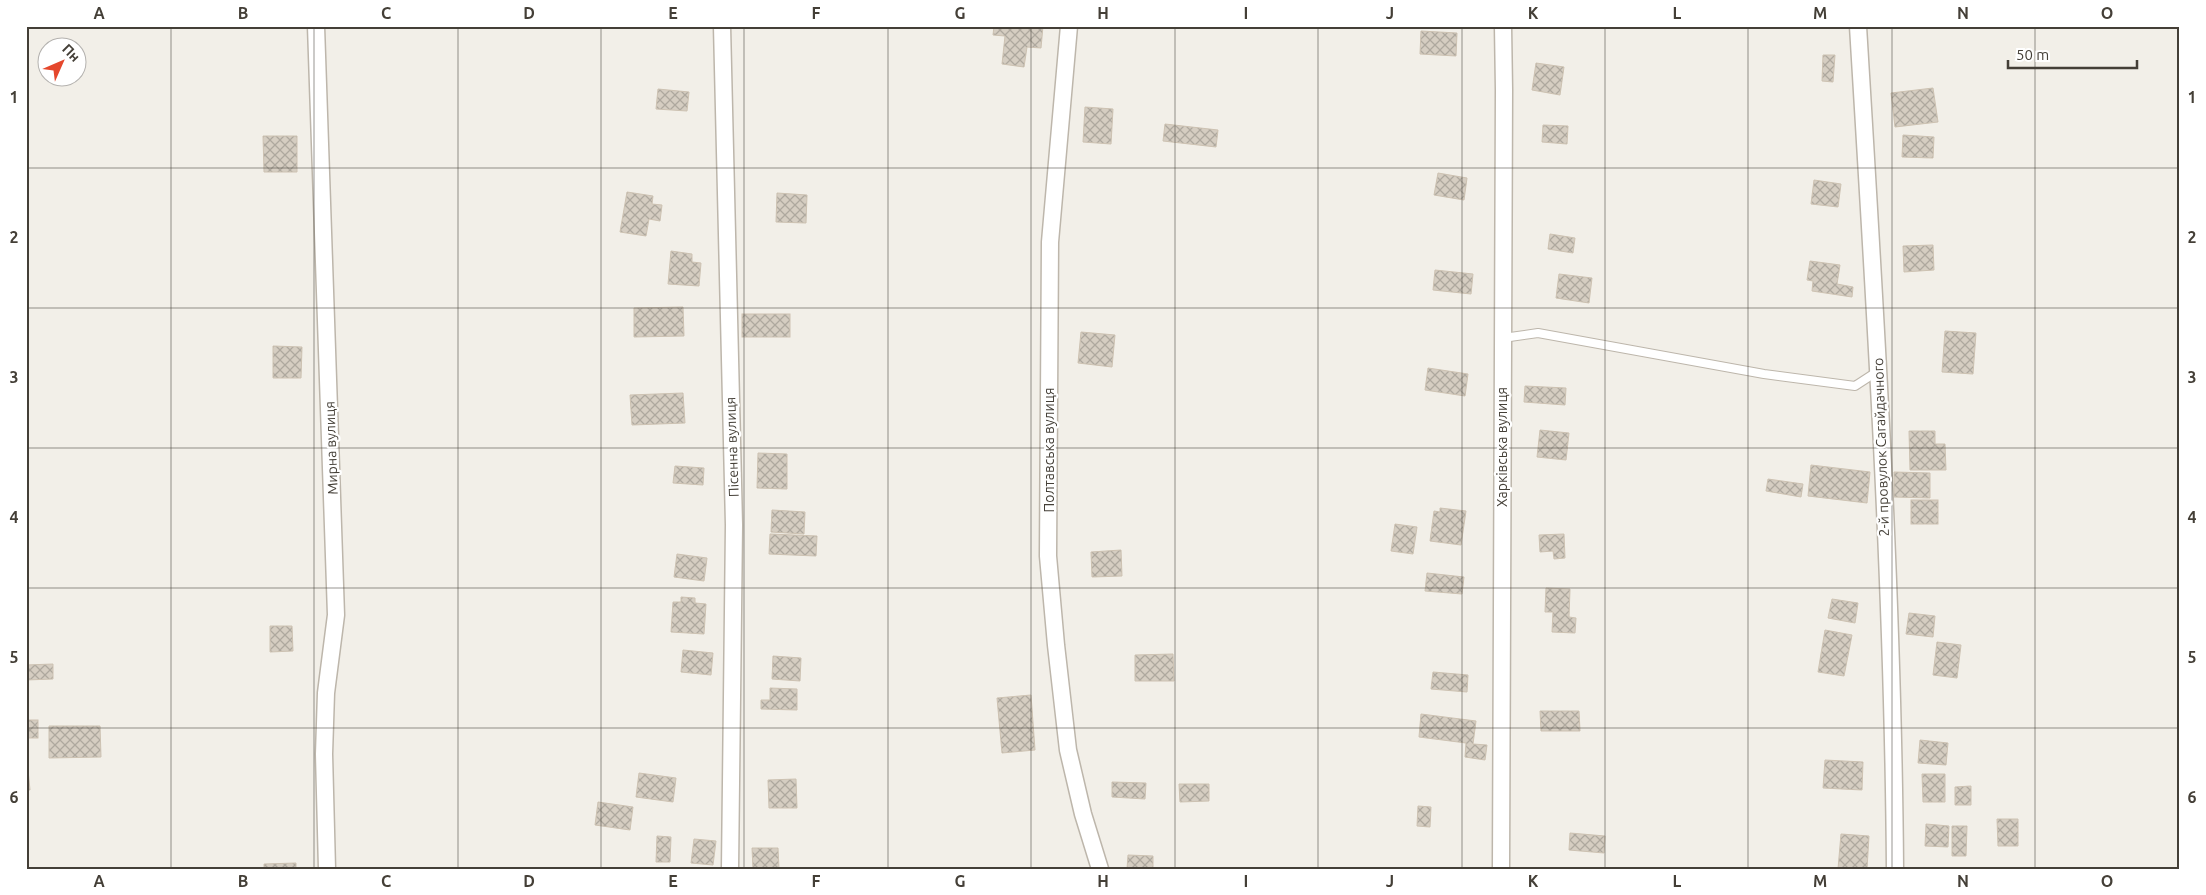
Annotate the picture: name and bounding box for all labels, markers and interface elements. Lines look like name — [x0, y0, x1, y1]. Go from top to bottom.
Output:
text: A — [93, 4, 105, 22]
text: B — [238, 4, 248, 22]
text: C — [381, 4, 391, 22]
text: D — [523, 4, 535, 22]
text: E — [668, 4, 678, 22]
text: F — [812, 4, 821, 22]
text: G — [954, 4, 966, 22]
text: H — [1097, 4, 1109, 22]
text: I — [1244, 4, 1248, 22]
text: J — [1386, 4, 1394, 22]
text: K — [1528, 4, 1539, 22]
text: L — [1673, 4, 1682, 22]
text: M — [1813, 4, 1827, 22]
text: N — [1957, 4, 1969, 22]
text: O — [2101, 4, 2113, 22]
north arrow — [38, 38, 88, 88]
scale bar — [2008, 38, 2137, 70]
text: Пн — [59, 41, 83, 65]
text: 50 m — [2016, 46, 2049, 63]
text: 1 — [9, 88, 19, 106]
text: 1 — [2187, 88, 2197, 106]
text: 2 — [9, 228, 19, 246]
text: 2 — [2187, 228, 2197, 246]
street label: 2-й провулок Сагайдачного — [1870, 357, 1892, 537]
text: 3 — [9, 368, 19, 386]
text: 3 — [2187, 368, 2197, 386]
street label: Харківська вулиця — [1494, 387, 1510, 507]
street label: Полтавська вулиця — [1041, 388, 1057, 512]
street label: Пісенна вулиця — [722, 397, 742, 497]
street label: Мирна вулиця — [321, 401, 341, 495]
text: 4 — [9, 508, 19, 526]
text: 4 — [2187, 508, 2197, 526]
text: 5 — [9, 648, 19, 666]
text: 5 — [2187, 648, 2197, 666]
text: 6 — [9, 788, 19, 806]
text: 6 — [2187, 788, 2197, 806]
text: A — [93, 872, 105, 890]
text: B — [238, 872, 248, 890]
text: C — [381, 872, 391, 890]
text: D — [523, 872, 535, 890]
text: E — [668, 872, 678, 890]
text: F — [812, 872, 821, 890]
text: G — [954, 872, 966, 890]
text: H — [1097, 872, 1109, 890]
text: I — [1244, 872, 1248, 890]
text: J — [1386, 872, 1394, 890]
text: K — [1528, 872, 1539, 890]
text: L — [1673, 872, 1682, 890]
text: M — [1813, 872, 1827, 890]
text: N — [1957, 872, 1969, 890]
text: O — [2101, 872, 2113, 890]

